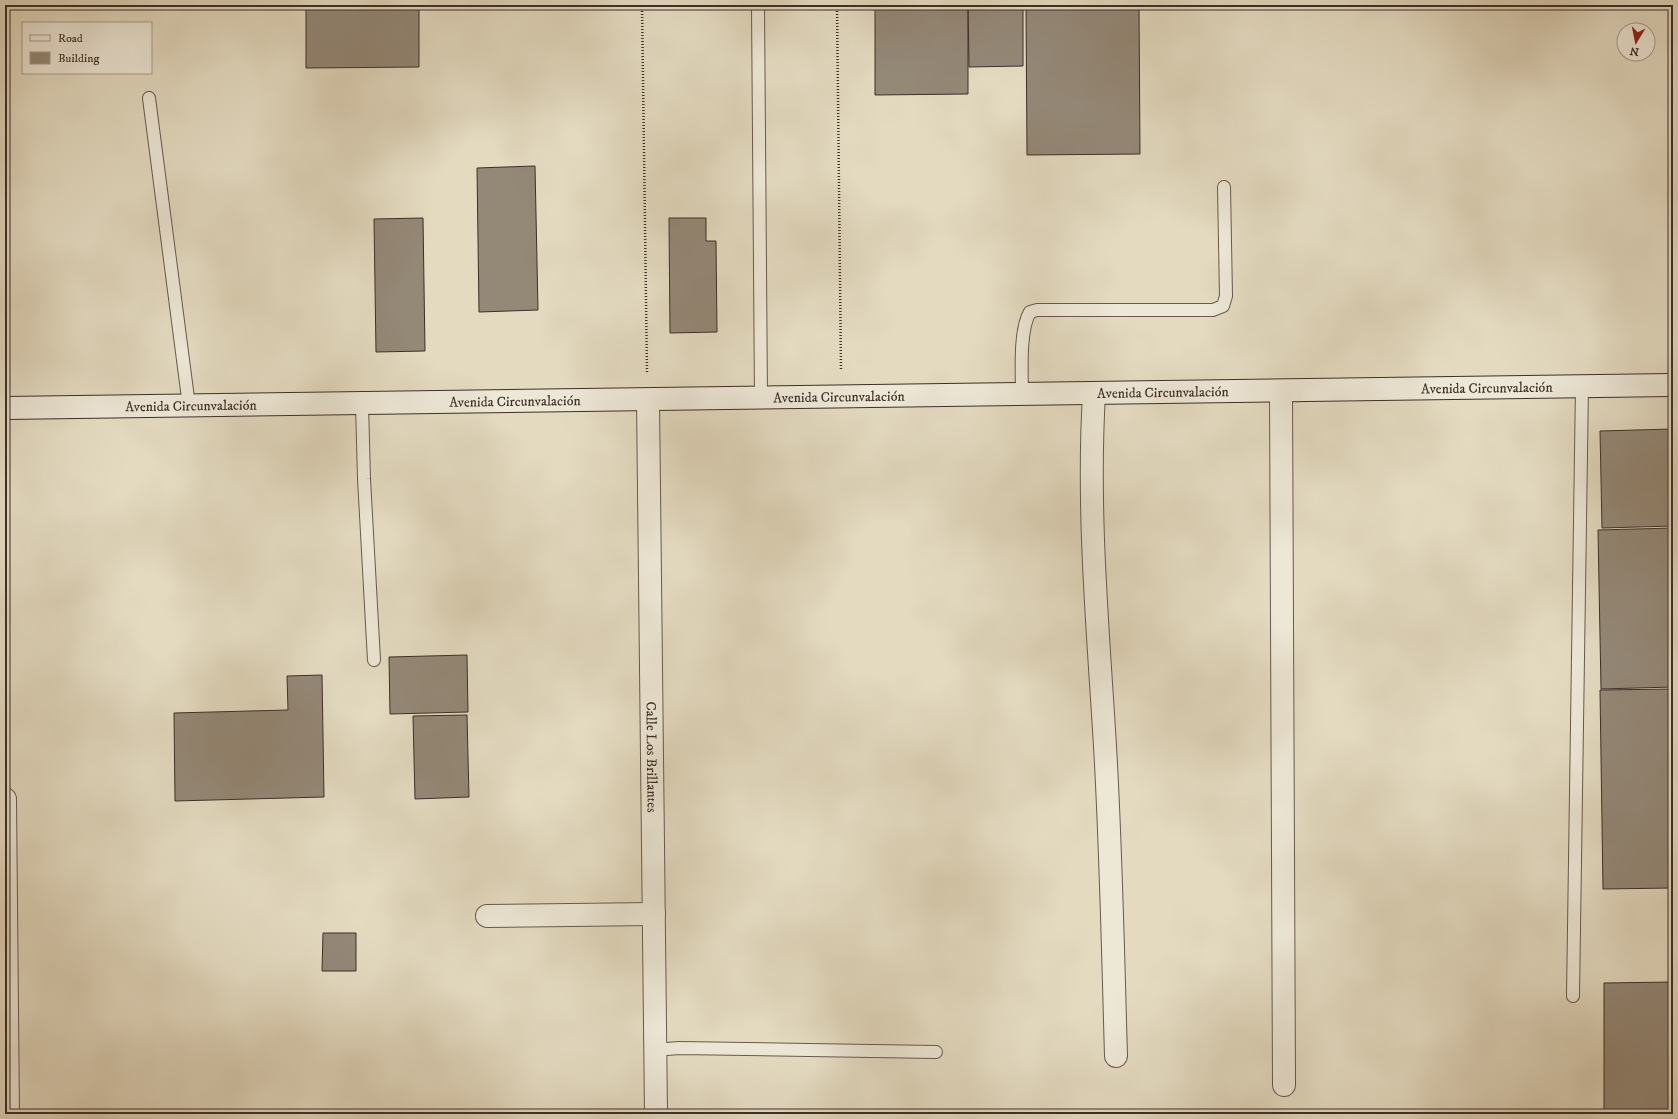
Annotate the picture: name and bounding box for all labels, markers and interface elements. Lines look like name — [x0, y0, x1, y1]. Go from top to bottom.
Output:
legend — [22, 22, 152, 74]
north arrow — [1616, 22, 1656, 62]
text: Road — [58, 31, 83, 46]
text: N — [1629, 43, 1640, 59]
text: Building — [58, 51, 99, 66]
street label: Avenida Circunvalación — [1421, 379, 1553, 398]
street label: Avenida Circunvalación — [1097, 383, 1230, 403]
street label: Avenida Circunvalación — [773, 388, 906, 407]
street label: Avenida Circunvalación — [449, 392, 582, 412]
street label: Avenida Circunvalación — [125, 397, 258, 416]
street label: Calle Los Brillantes — [641, 701, 661, 813]

